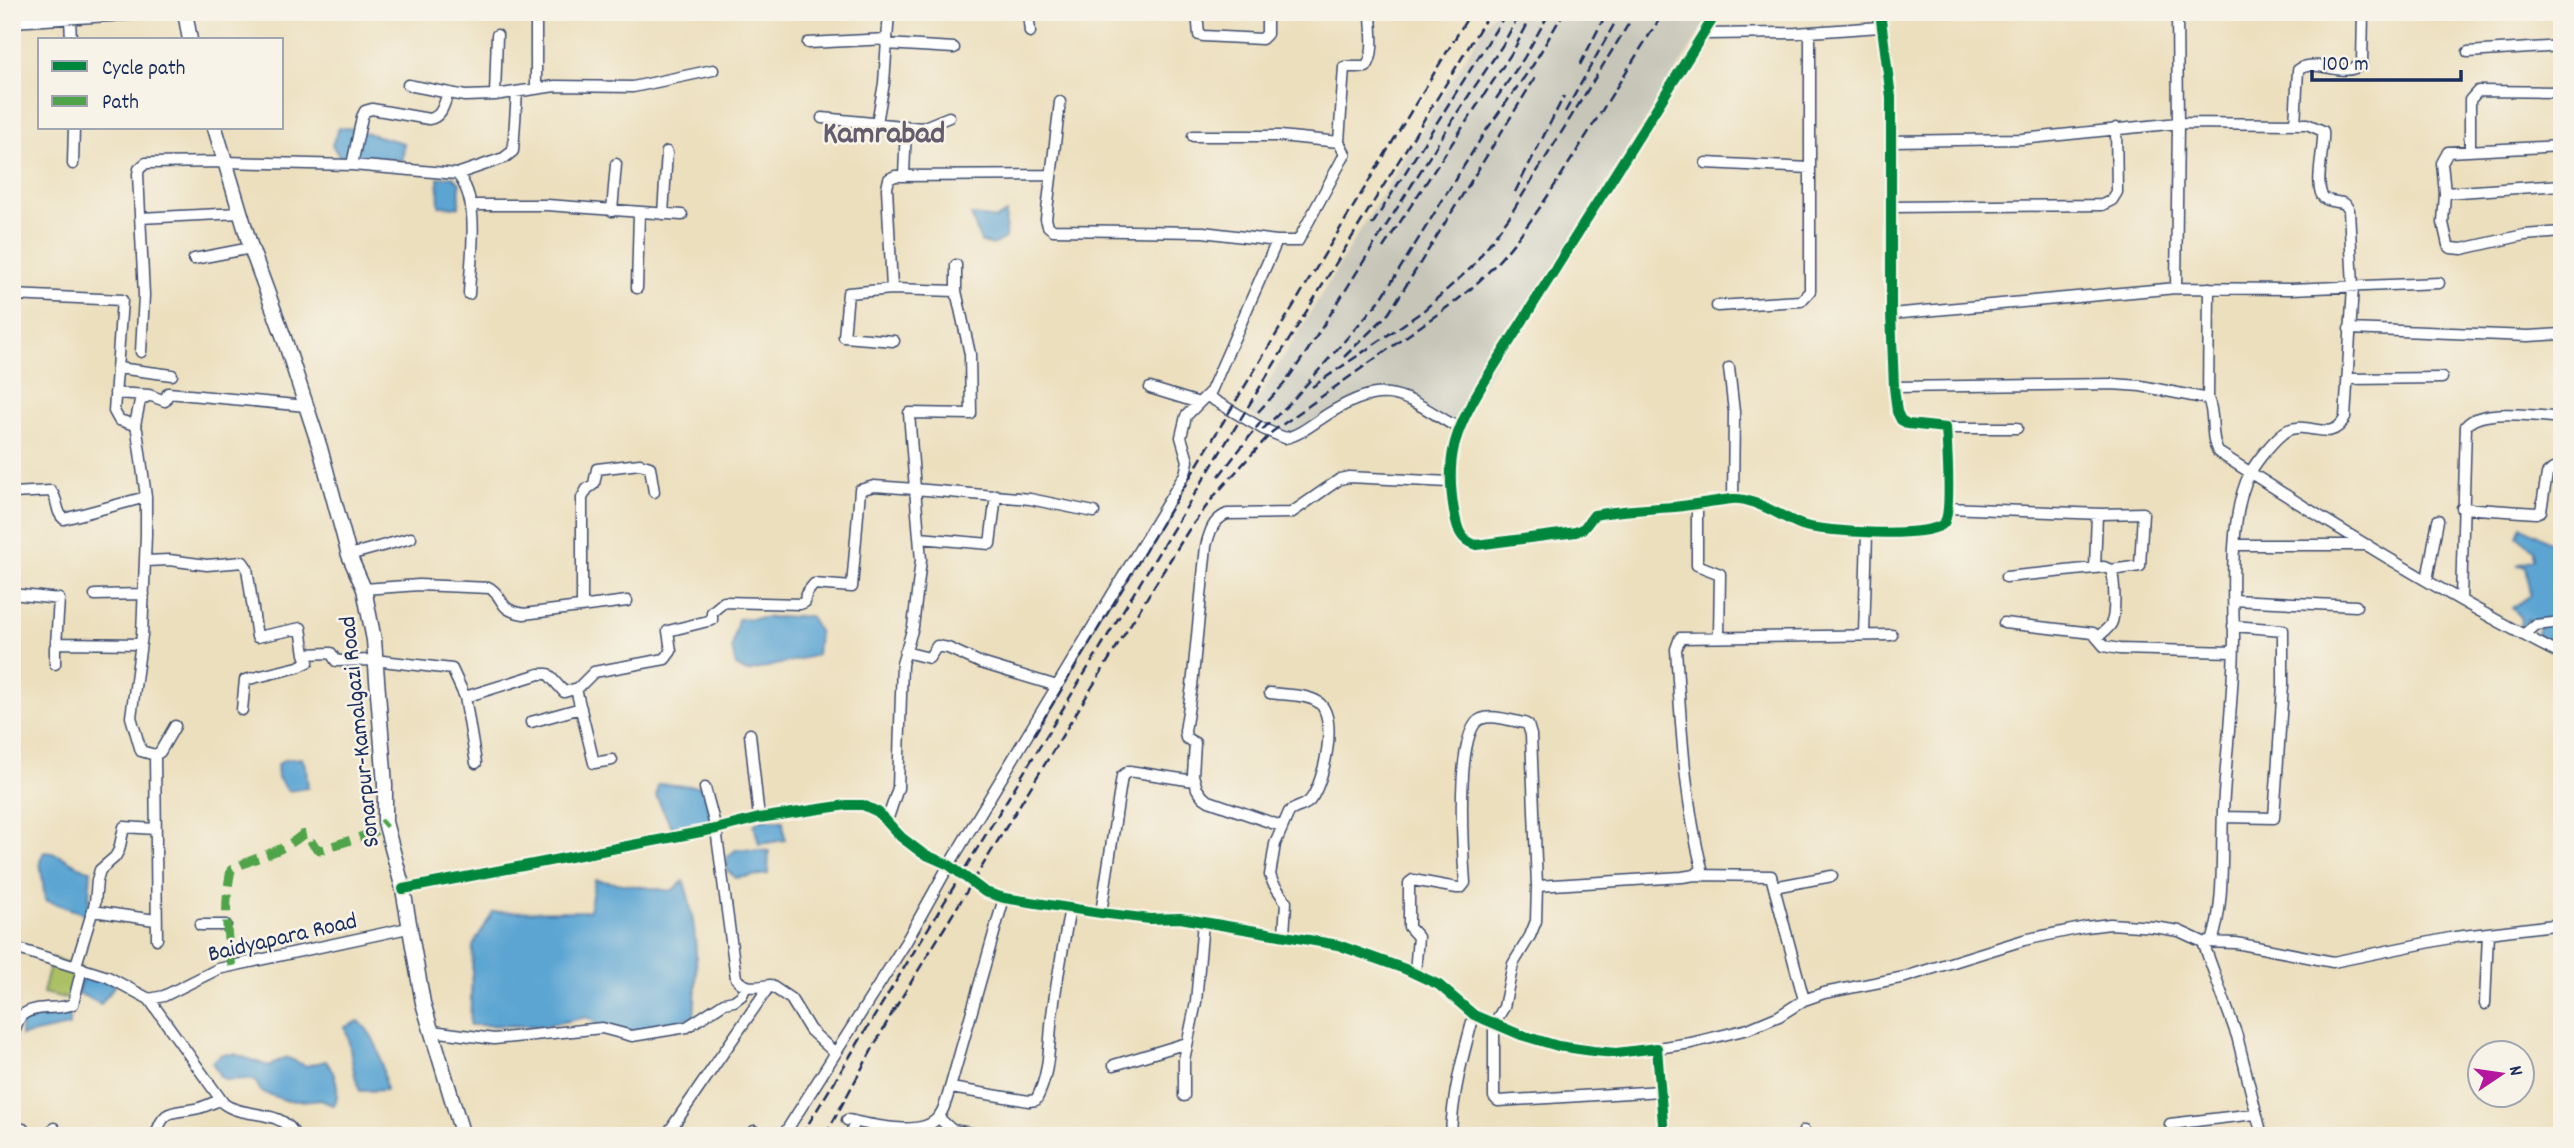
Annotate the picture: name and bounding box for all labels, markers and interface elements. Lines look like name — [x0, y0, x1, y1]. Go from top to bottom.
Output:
legend — [38, 38, 284, 130]
scale bar — [2312, 38, 2460, 82]
text: 100 m — [2322, 51, 2369, 81]
text: Cycle path — [102, 55, 185, 85]
text: Path — [102, 89, 139, 119]
district label: Kamrabad — [823, 113, 945, 159]
street label: Sonarpur-Kamalgazi Road — [332, 614, 390, 849]
street label: Baidyapara Road — [205, 905, 361, 973]
north arrow — [2466, 1040, 2536, 1110]
text: N — [2500, 1063, 2528, 1079]

